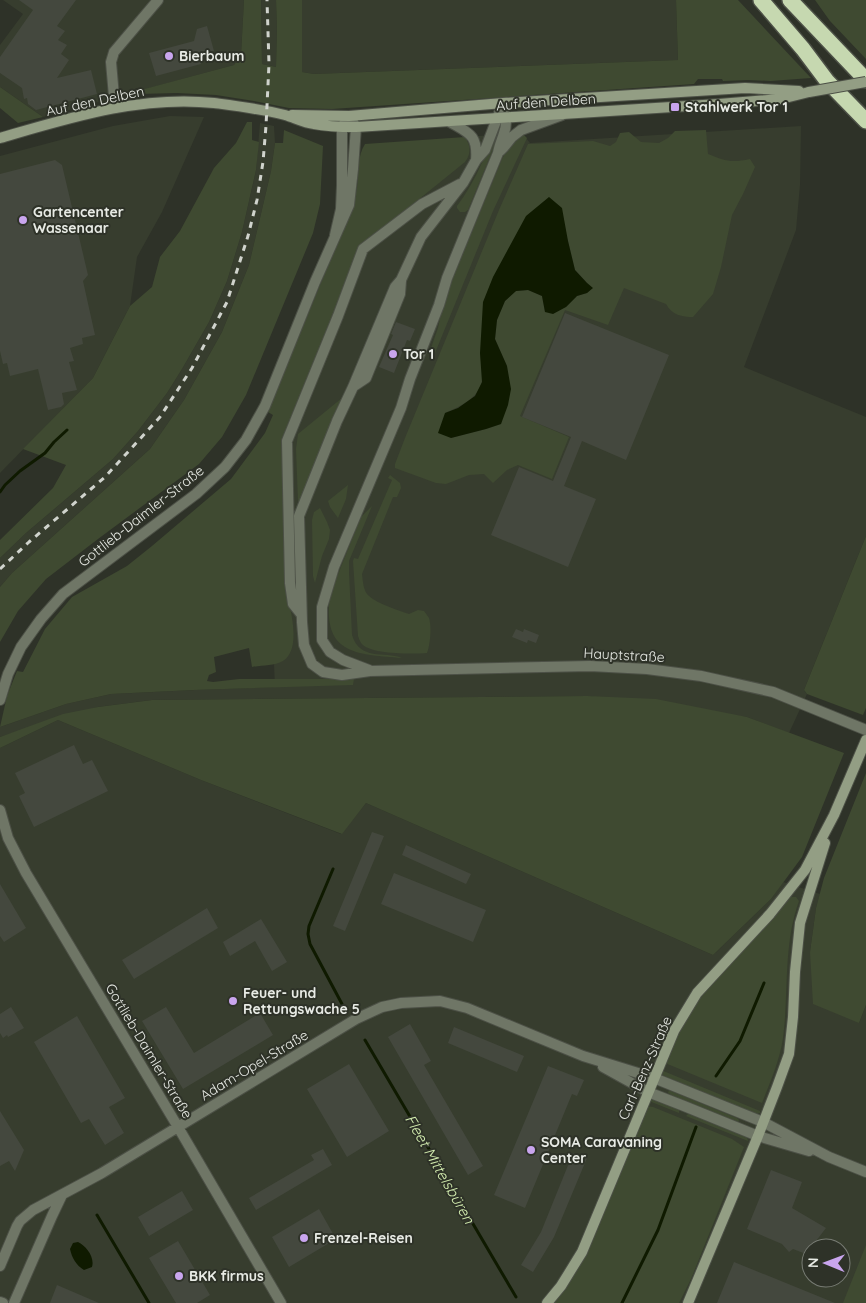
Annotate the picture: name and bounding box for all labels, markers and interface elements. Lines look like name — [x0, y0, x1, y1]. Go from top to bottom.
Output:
place label: Bierbaum — [179, 47, 244, 65]
marker: Bierbaum — [163, 50, 175, 62]
street label: Auf den Delben — [44, 82, 146, 120]
street label: Auf den Delben — [496, 90, 596, 114]
place label: Stahlwerk Tor 1 — [685, 98, 788, 116]
marker: Stahlwerk Tor 1 — [669, 101, 681, 113]
place label: Gartencenter Wassenaar — [33, 203, 124, 237]
marker: Gartencenter Wassenaar — [17, 214, 29, 226]
place label: Tor 1 — [403, 345, 434, 363]
marker: Tor 1 — [387, 348, 399, 360]
street label: Gottlieb-Daimler-Straße — [75, 461, 208, 571]
street label: Hauptstraße — [583, 644, 665, 666]
street label: Gottlieb-Daimler-Straße — [101, 980, 197, 1122]
place label: Feuer- und Rettungswache 5 — [243, 984, 360, 1018]
marker: Feuer- und Rettungswache 5 — [227, 995, 239, 1007]
street label: Carl-Benz-Straße — [614, 1013, 676, 1123]
street label: Adam-Opel-Straße — [197, 1026, 311, 1104]
water label: Fleet Mittelsbüren — [401, 1111, 479, 1227]
place label: SOMA Caravaning Center — [541, 1133, 662, 1167]
marker: SOMA Caravaning Center — [525, 1144, 537, 1156]
place label: Frenzel-Reisen — [314, 1229, 413, 1247]
marker: Frenzel-Reisen — [298, 1232, 310, 1244]
north arrow — [801, 1238, 851, 1288]
text: N — [804, 1257, 822, 1268]
place label: BKK firmus — [189, 1267, 264, 1285]
marker: BKK firmus — [173, 1270, 185, 1282]

